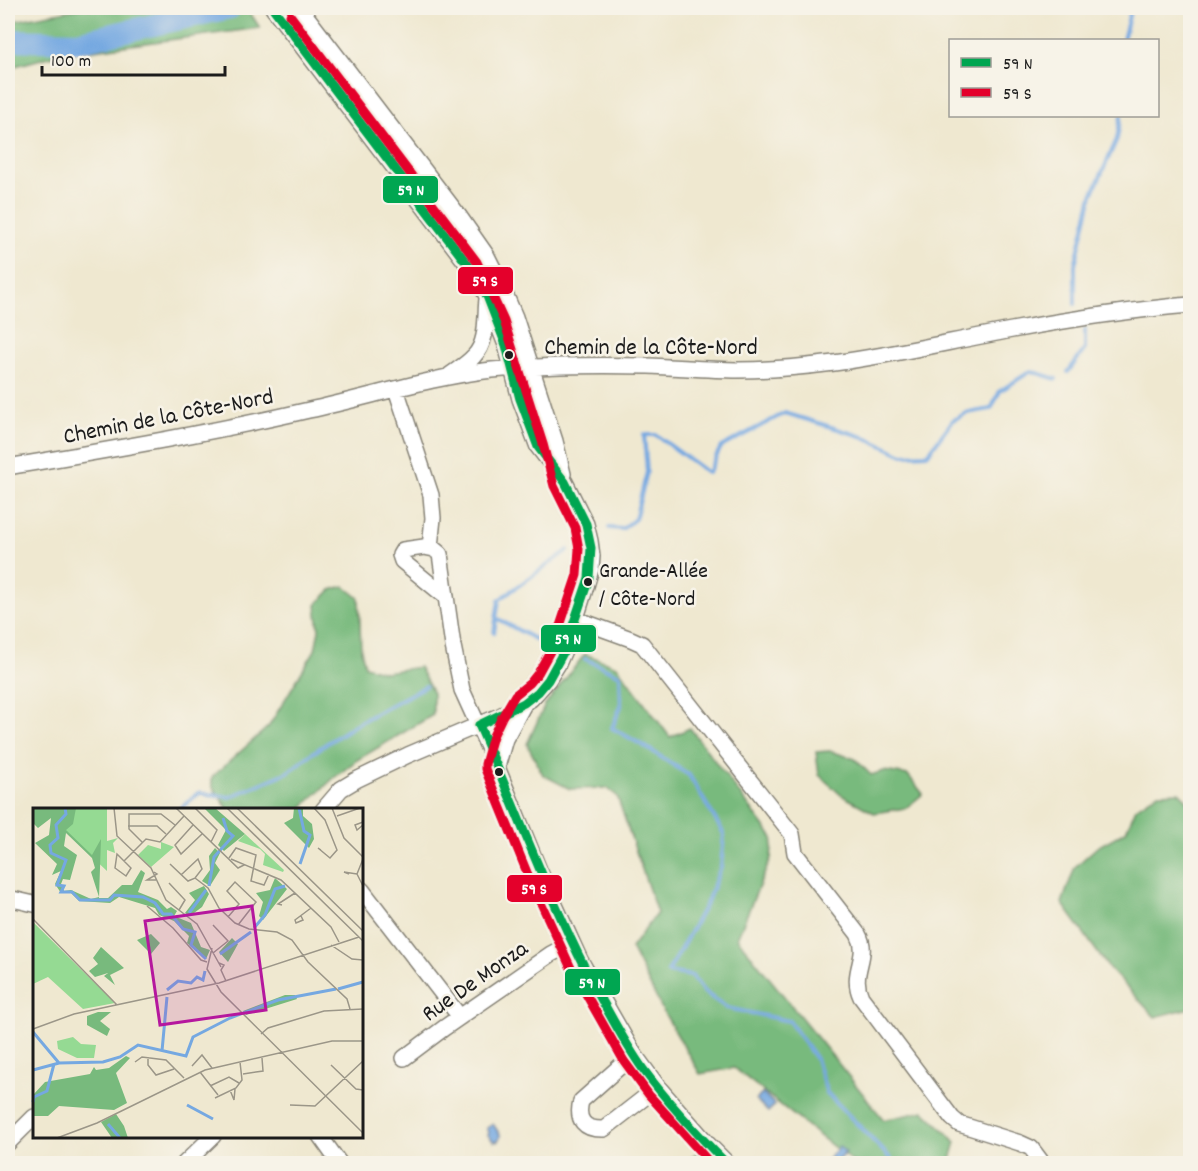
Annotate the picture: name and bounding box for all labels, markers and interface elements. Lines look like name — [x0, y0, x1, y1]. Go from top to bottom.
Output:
scale bar — [42, 39, 225, 77]
legend — [949, 39, 1159, 117]
text: 100 m — [51, 50, 91, 75]
text: 59 N — [1003, 53, 1033, 78]
text: 59 S — [1003, 83, 1032, 108]
line badge: 59 N — [382, 175, 439, 204]
text: 59 N — [398, 180, 424, 203]
line badge: 59 S — [457, 266, 514, 295]
text: 59 S — [472, 271, 498, 294]
street label: Chemin de la Côte-Nord — [544, 332, 758, 366]
unlabelled marker — [503, 349, 515, 361]
street label: Chemin de la Côte-Nord — [61, 381, 277, 455]
place label: Grande-Allée / Côte-Nord — [599, 557, 708, 616]
marker: Grande-Allée / Côte-Nord — [582, 576, 594, 588]
line badge: 59 N — [540, 624, 597, 653]
text: 59 N — [555, 629, 581, 652]
unlabelled marker — [493, 766, 505, 778]
inset map — [33, 808, 363, 1138]
line badge: 59 S — [506, 874, 563, 903]
text: 59 S — [521, 879, 547, 902]
street label: Rue De Monza — [416, 933, 536, 1032]
line badge: 59 N — [564, 968, 621, 996]
text: 59 N — [579, 973, 605, 996]

